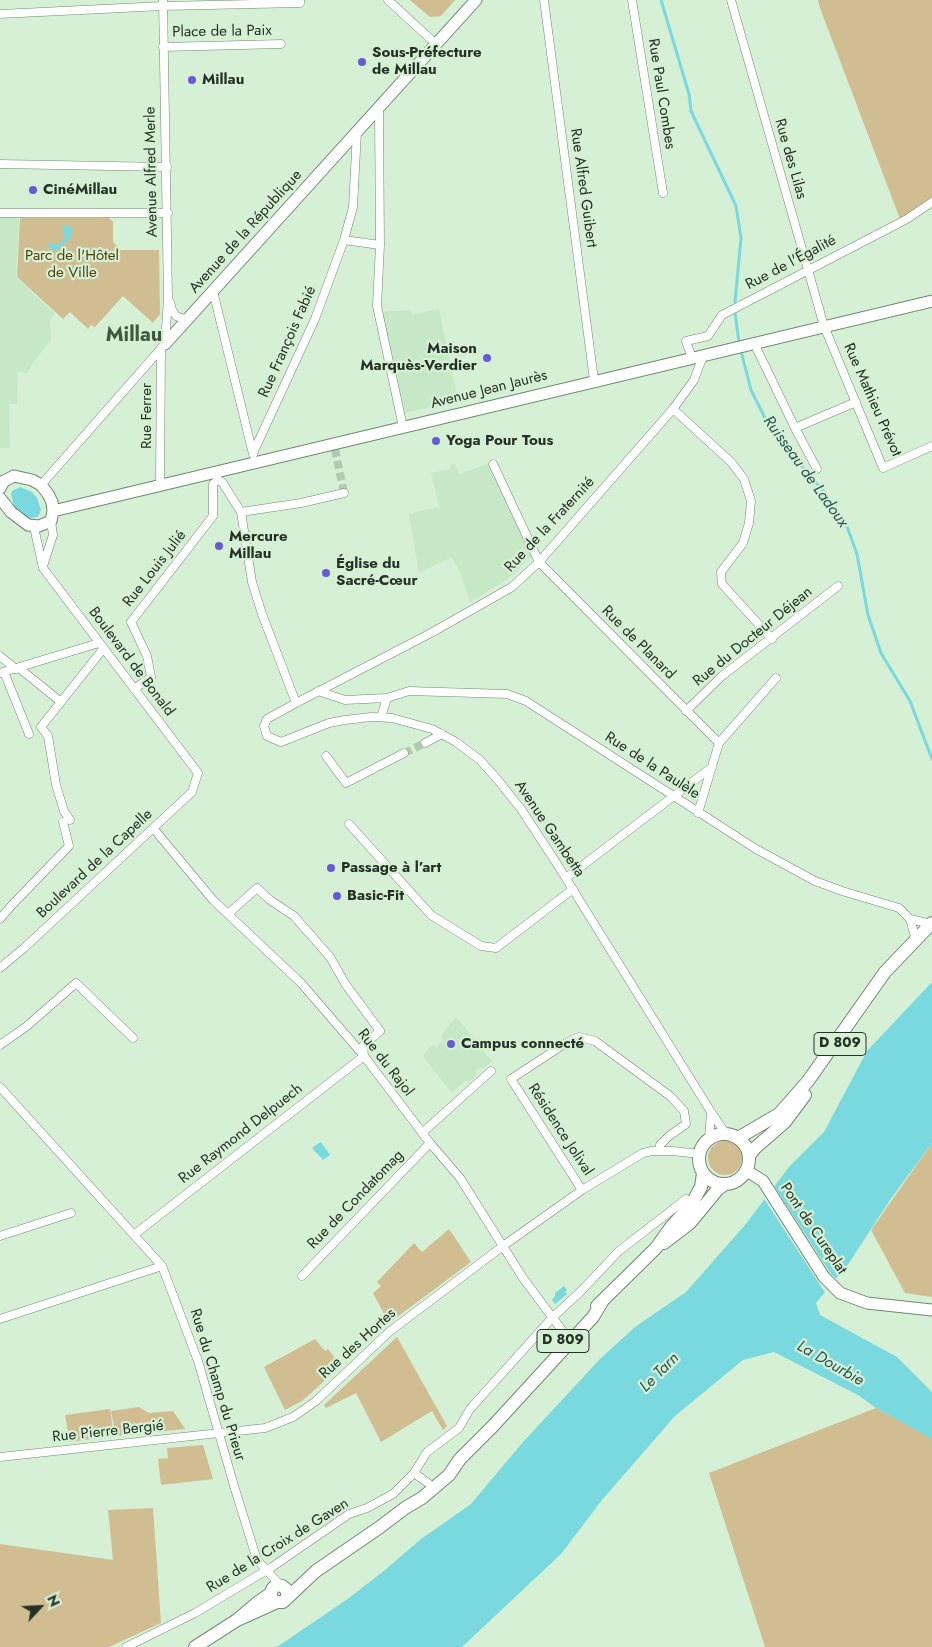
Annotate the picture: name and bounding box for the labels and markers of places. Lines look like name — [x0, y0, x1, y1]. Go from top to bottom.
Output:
place label: Sous-Préfecture de Millau — [372, 44, 482, 79]
marker: Sous-Préfecture de Millau — [356, 56, 368, 68]
place label: Millau — [202, 71, 244, 89]
marker: Millau — [186, 74, 198, 86]
place label: CinéMillau — [43, 181, 117, 199]
marker: CinéMillau — [27, 184, 39, 196]
place label: Maison Marquès-Verdier — [360, 340, 477, 375]
marker: Maison Marquès-Verdier — [481, 352, 493, 364]
place label: Yoga Pour Tous — [446, 432, 553, 450]
marker: Yoga Pour Tous — [430, 435, 442, 447]
place label: Mercure Millau — [229, 528, 287, 563]
marker: Mercure Millau — [213, 540, 225, 552]
place label: Église du Sacré-Cœur — [336, 555, 418, 590]
marker: Église du Sacré-Cœur — [320, 567, 332, 579]
place label: Passage à l’art — [341, 859, 441, 877]
marker: Passage à l’art — [325, 862, 337, 874]
place label: Basic-Fit — [347, 887, 404, 905]
marker: Basic-Fit — [331, 890, 343, 902]
place label: Campus connecté — [461, 1035, 584, 1053]
marker: Campus connecté — [445, 1038, 457, 1050]

